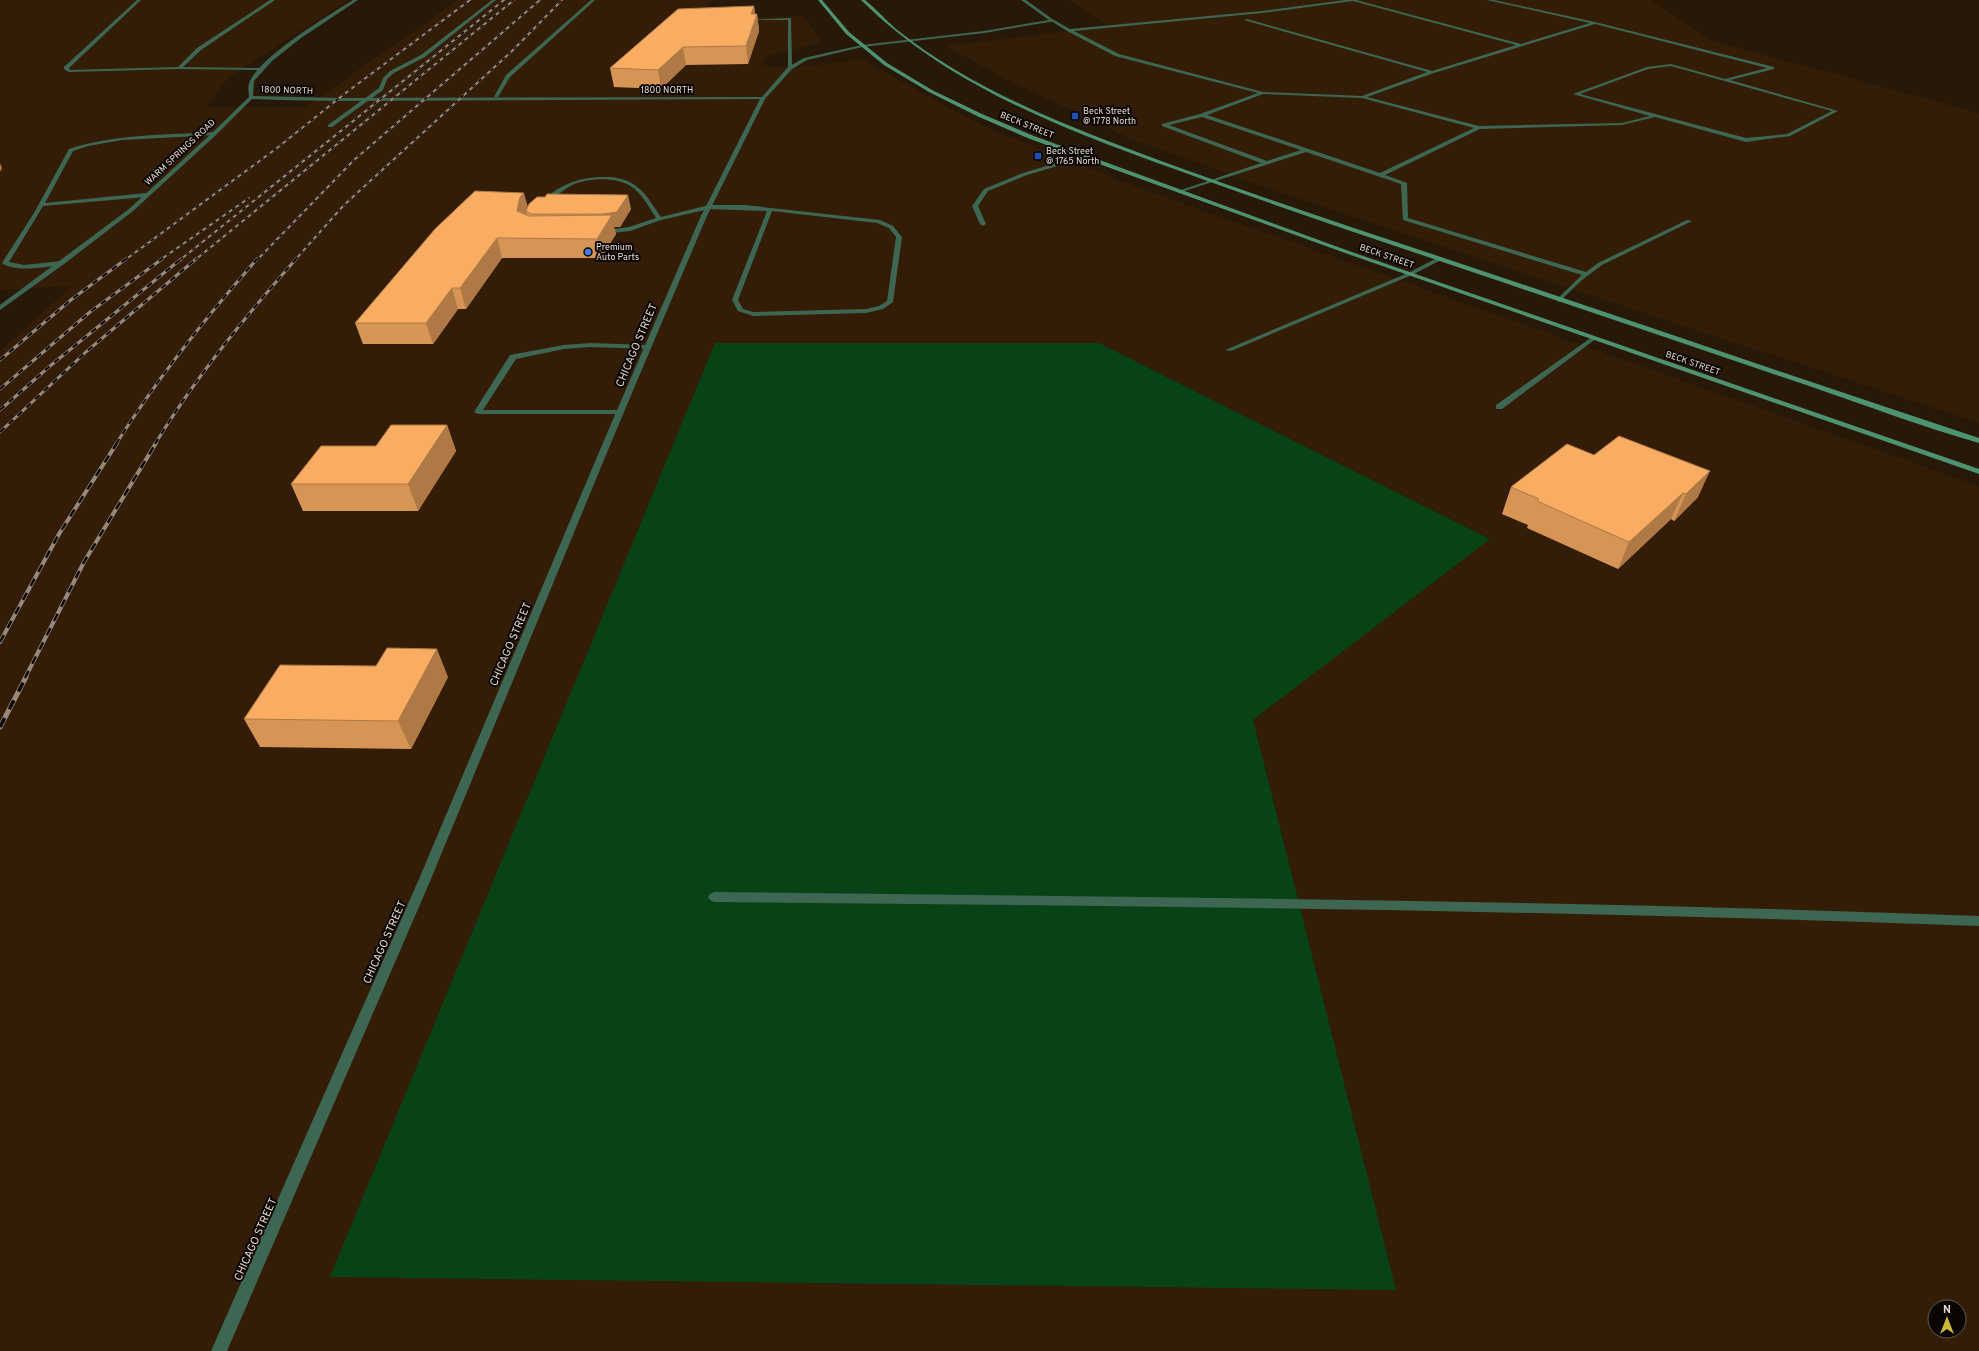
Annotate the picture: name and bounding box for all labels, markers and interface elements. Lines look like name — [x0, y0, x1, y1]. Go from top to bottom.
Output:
street label: 1800 NORTH — [261, 84, 313, 97]
street label: 1800 NORTH — [641, 85, 693, 96]
place label: Beck Street @ 1778 North — [1083, 106, 1136, 127]
street label: BECK STREET — [998, 110, 1055, 141]
marker: Beck Street @ 1778 North — [1070, 111, 1080, 121]
street label: WARM SPRINGS ROAD — [143, 117, 218, 188]
place label: Beck Street @ 1765 North — [1046, 146, 1099, 167]
marker: Beck Street @ 1765 North — [1033, 151, 1043, 161]
place label: Premium Auto Parts — [596, 242, 639, 263]
street label: BECK STREET — [1358, 242, 1416, 271]
marker: Premium Auto Parts — [583, 247, 593, 257]
street label: CHICAGO STREET — [613, 301, 661, 389]
street label: BECK STREET — [1664, 349, 1722, 378]
street label: CHICAGO STREET — [487, 600, 535, 688]
street label: CHICAGO STREET — [360, 899, 409, 986]
street label: CHICAGO STREET — [231, 1196, 280, 1283]
north arrow — [1927, 1299, 1967, 1339]
text: N — [1943, 1303, 1951, 1317]

